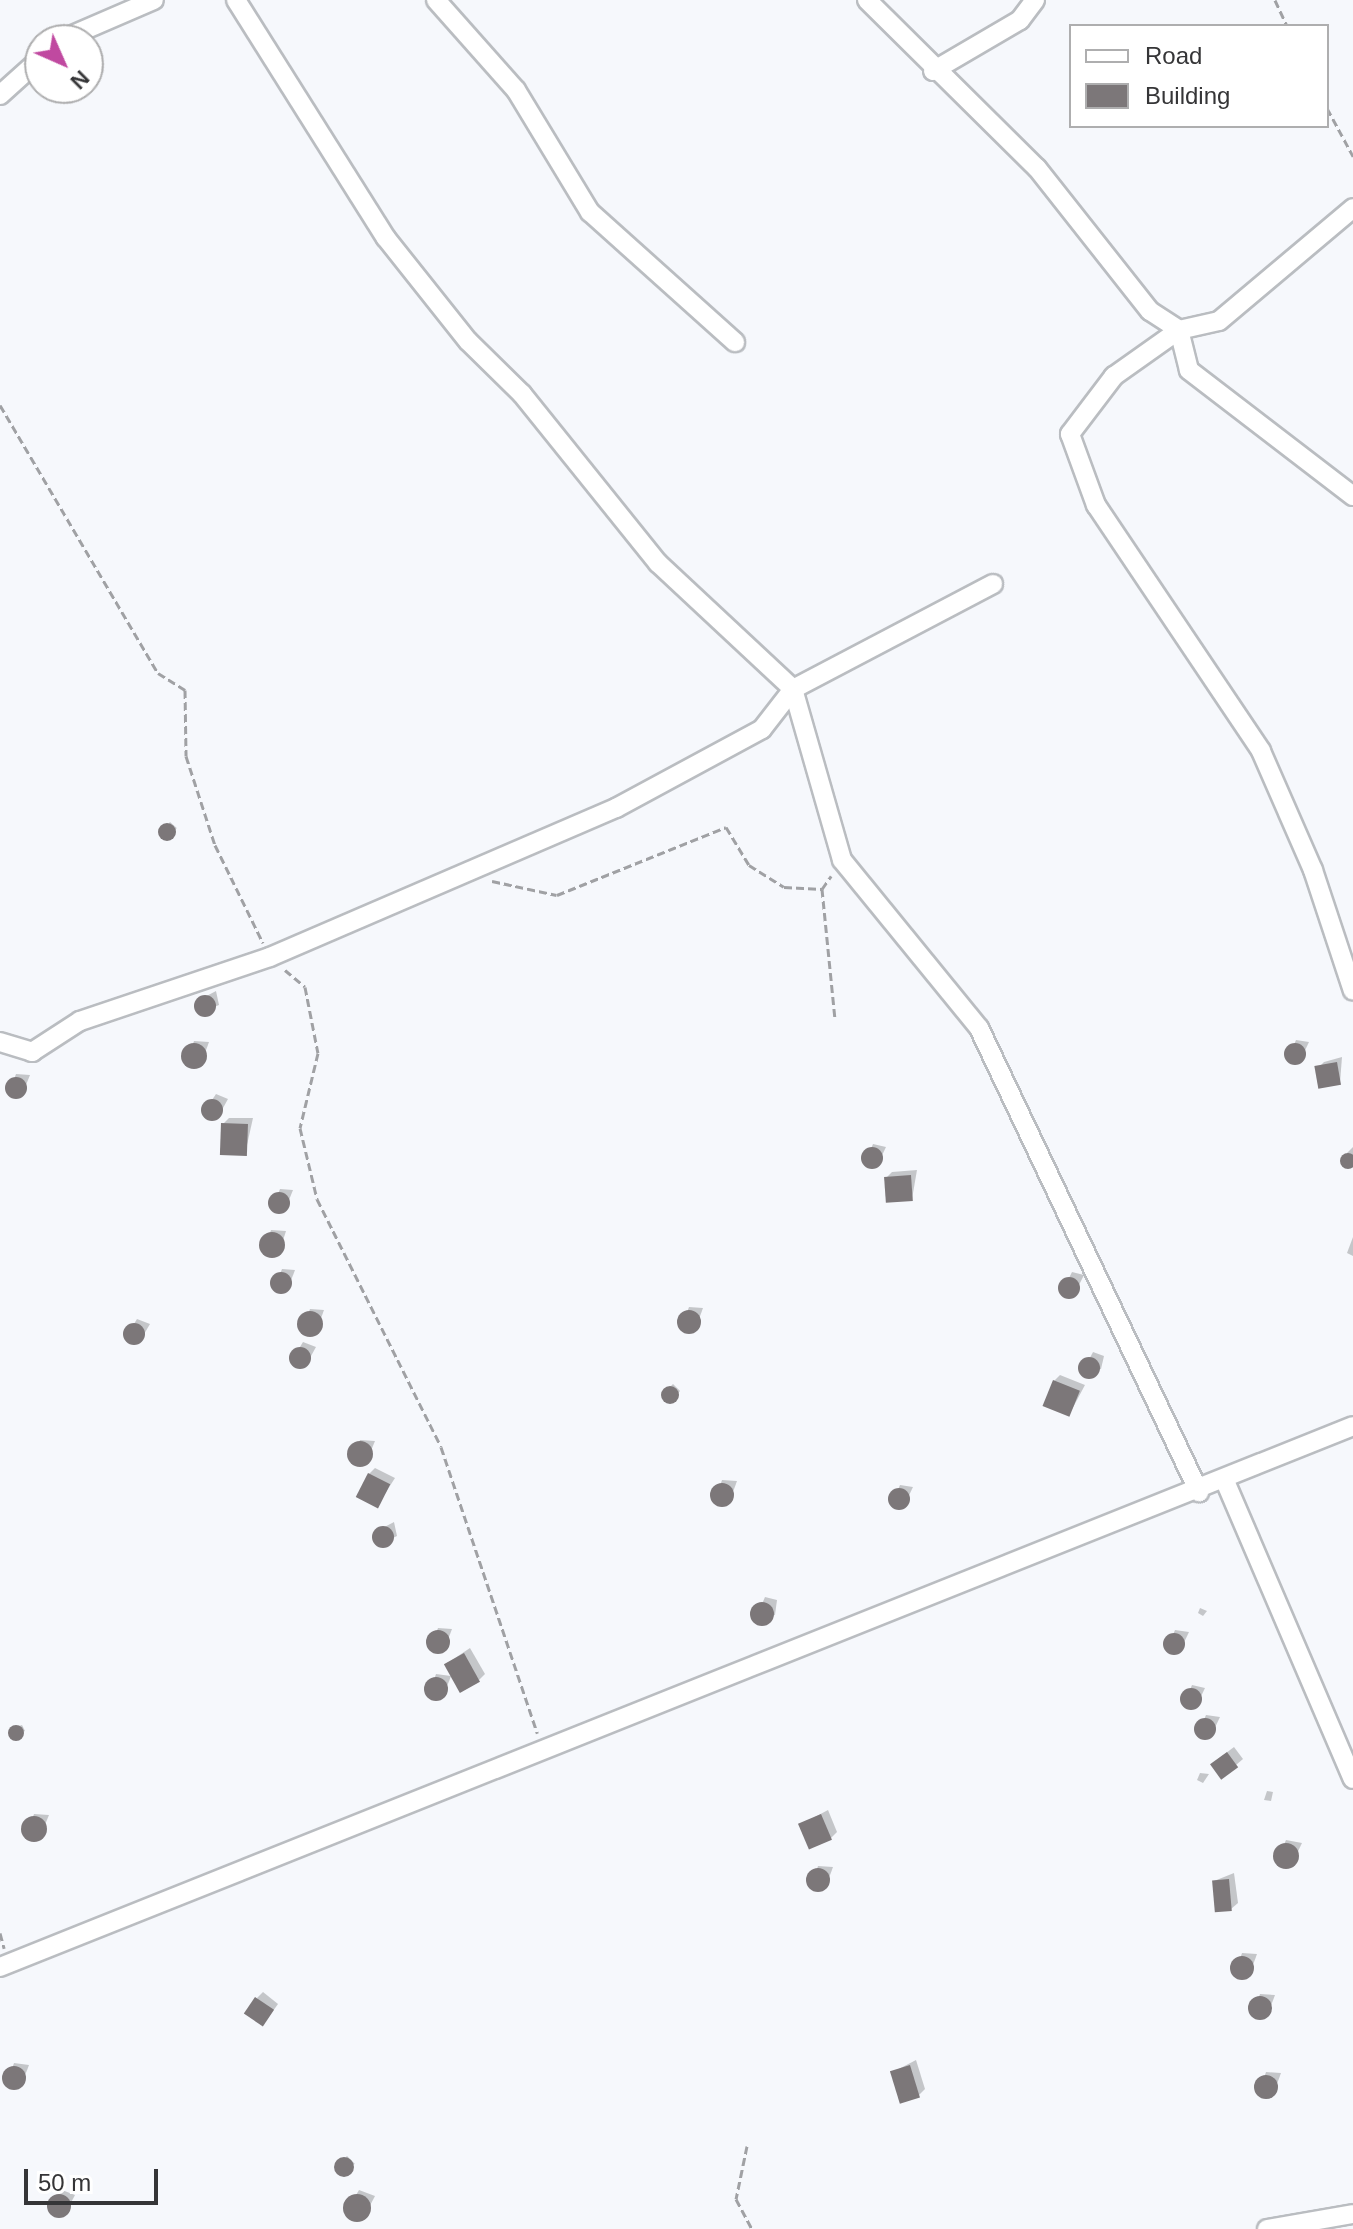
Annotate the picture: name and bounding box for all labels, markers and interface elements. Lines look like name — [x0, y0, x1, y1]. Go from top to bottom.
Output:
north arrow — [24, 24, 104, 104]
legend — [1069, 24, 1329, 128]
text: Road — [1145, 42, 1202, 69]
text: N — [65, 65, 94, 94]
text: Building — [1145, 82, 1230, 109]
scale bar — [28, 2153, 162, 2203]
text: 50 m — [38, 2169, 91, 2196]

